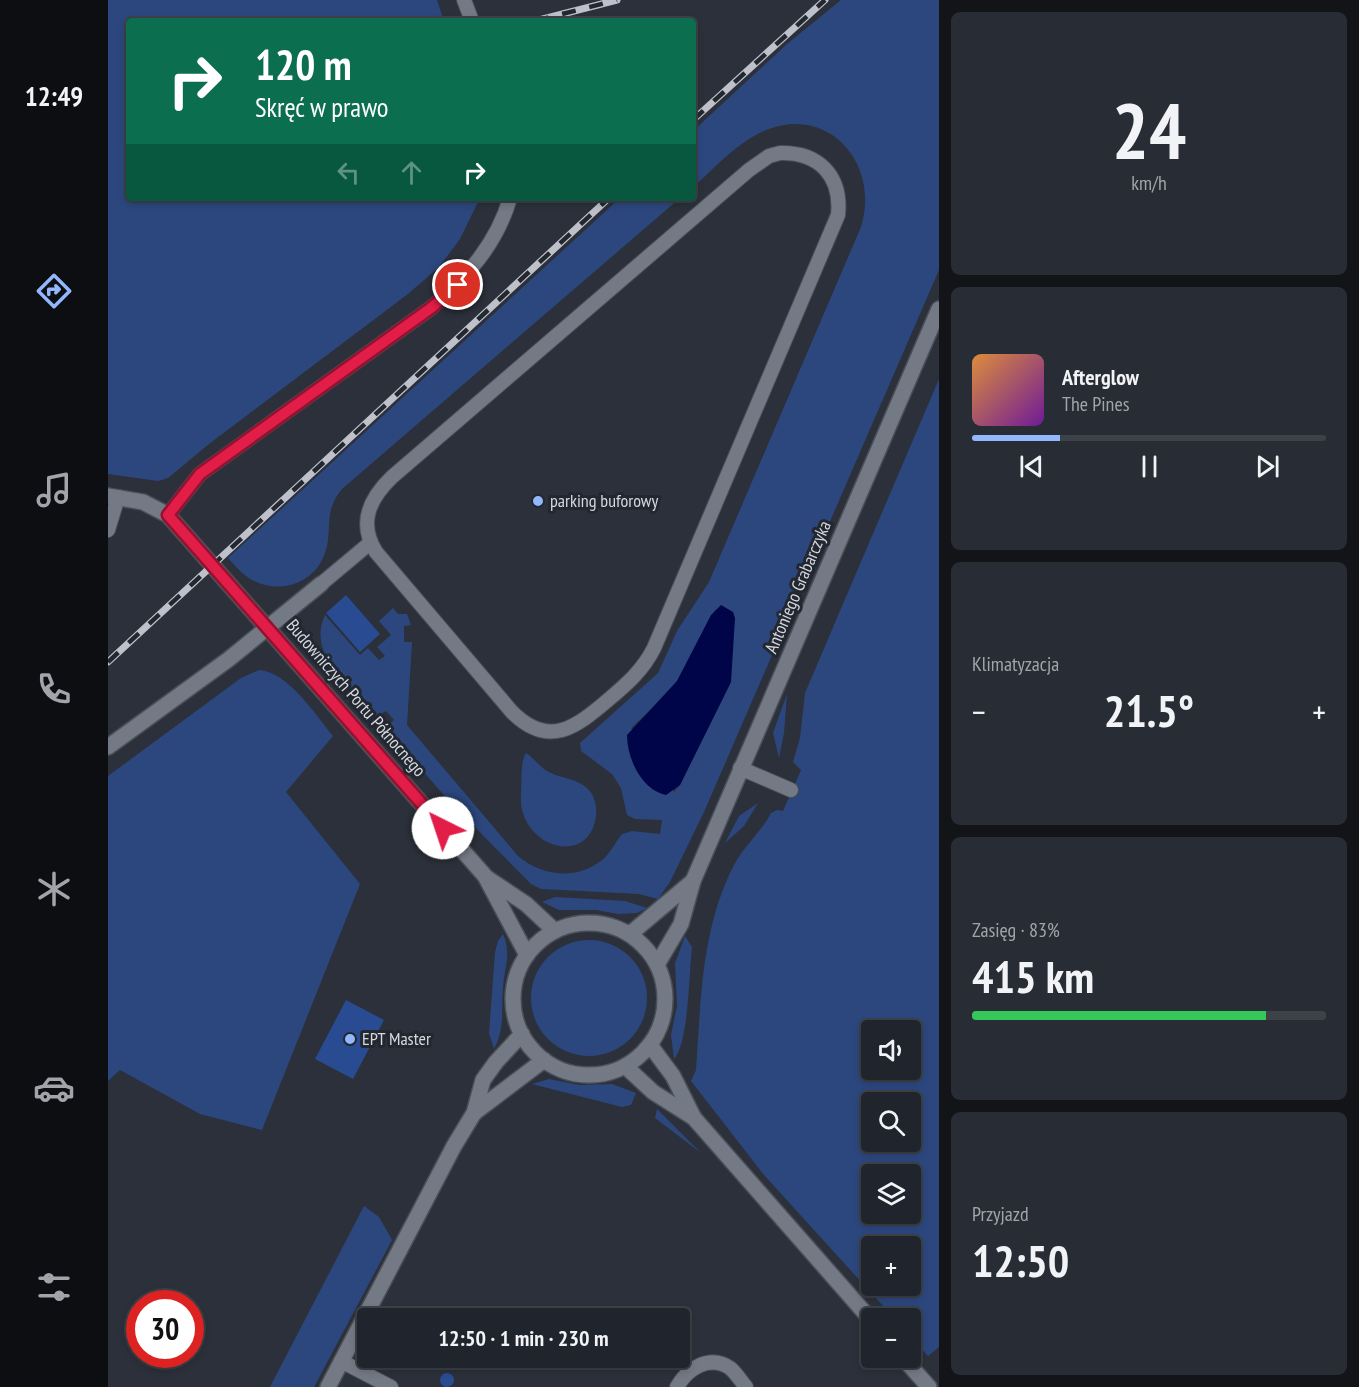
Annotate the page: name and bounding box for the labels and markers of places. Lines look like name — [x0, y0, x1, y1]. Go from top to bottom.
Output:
pin — [432, 259, 483, 310]
place label: parking buforowy — [550, 489, 659, 512]
marker: parking buforowy — [531, 494, 545, 508]
place label: EPT Master — [362, 1027, 431, 1050]
marker: EPT Master — [343, 1032, 357, 1046]

